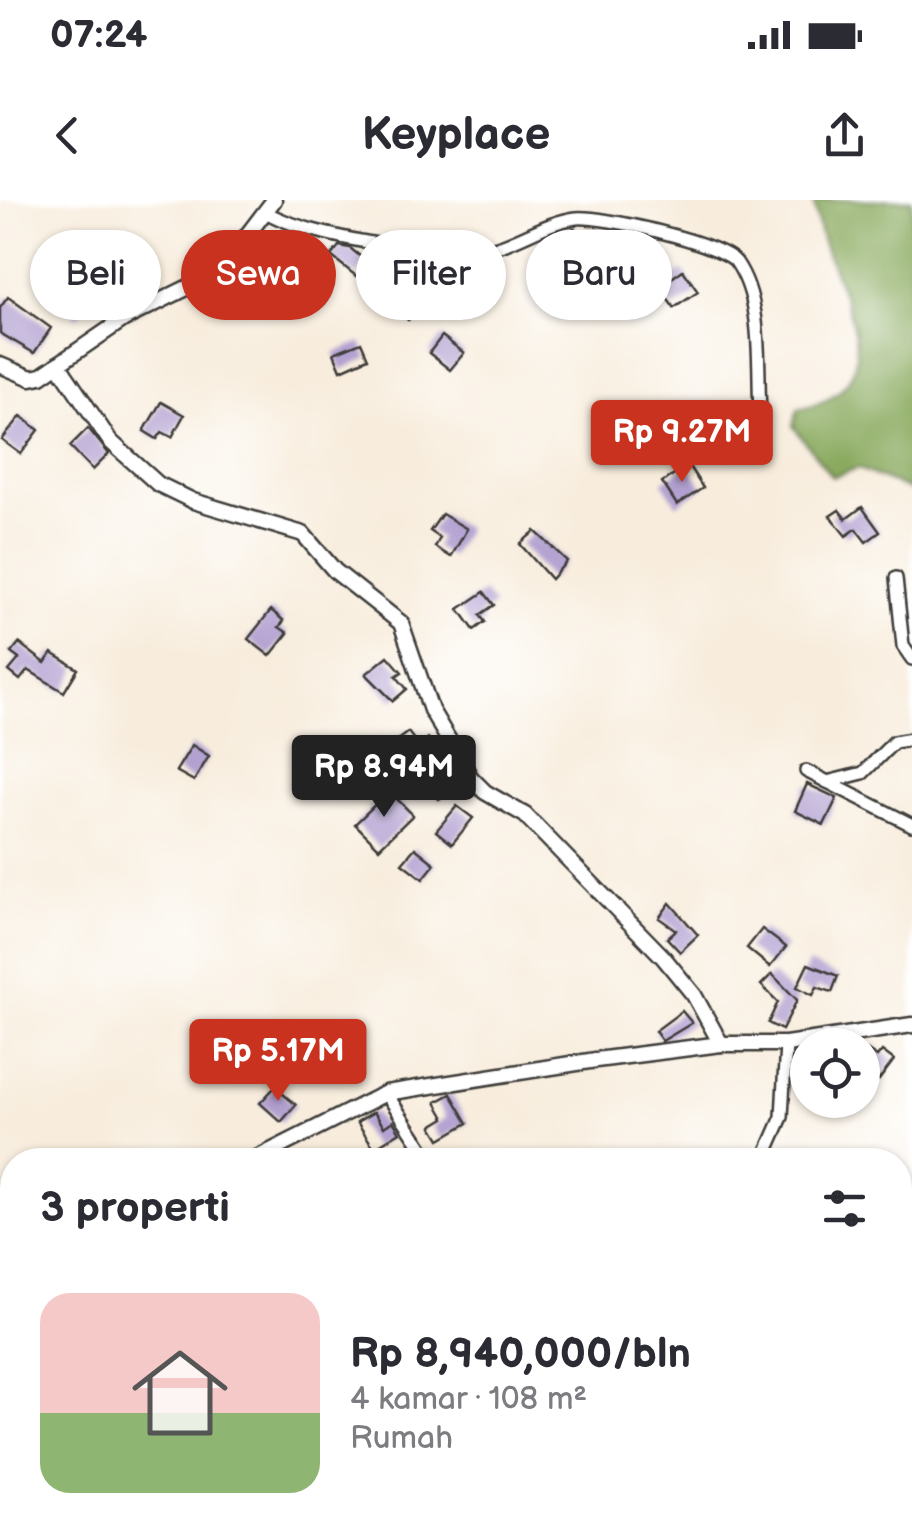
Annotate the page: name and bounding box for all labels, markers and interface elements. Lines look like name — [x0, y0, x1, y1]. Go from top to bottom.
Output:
text: 07:24 — [50, 13, 147, 58]
icon: back — [40, 108, 95, 163]
text: Keyplace — [362, 108, 550, 163]
icon: share — [817, 108, 872, 163]
chip: Beli — [30, 230, 161, 320]
chip: Sewa — [181, 230, 336, 320]
chip: Filter — [356, 230, 506, 320]
chip: Baru — [526, 230, 672, 320]
pin: Rp 9.27M — [579, 400, 785, 485]
text: Rp 9.27M — [613, 413, 751, 452]
pin: Rp 8.94M — [281, 735, 487, 820]
text: Rp 8.94M — [314, 748, 454, 787]
pin: Rp 5.17M — [175, 1019, 381, 1104]
map controls — [790, 1028, 880, 1118]
button: locate — [790, 1028, 880, 1118]
text: Rp 5.17M — [211, 1032, 345, 1071]
icon: filters — [817, 1181, 872, 1236]
text: 3 properti — [40, 1183, 230, 1234]
text: Rp 8,940,000/bln — [350, 1329, 691, 1380]
icon: home — [120, 1333, 240, 1453]
text: 4 kamar · 108 m² — [350, 1380, 587, 1419]
text: Rumah — [350, 1419, 453, 1458]

